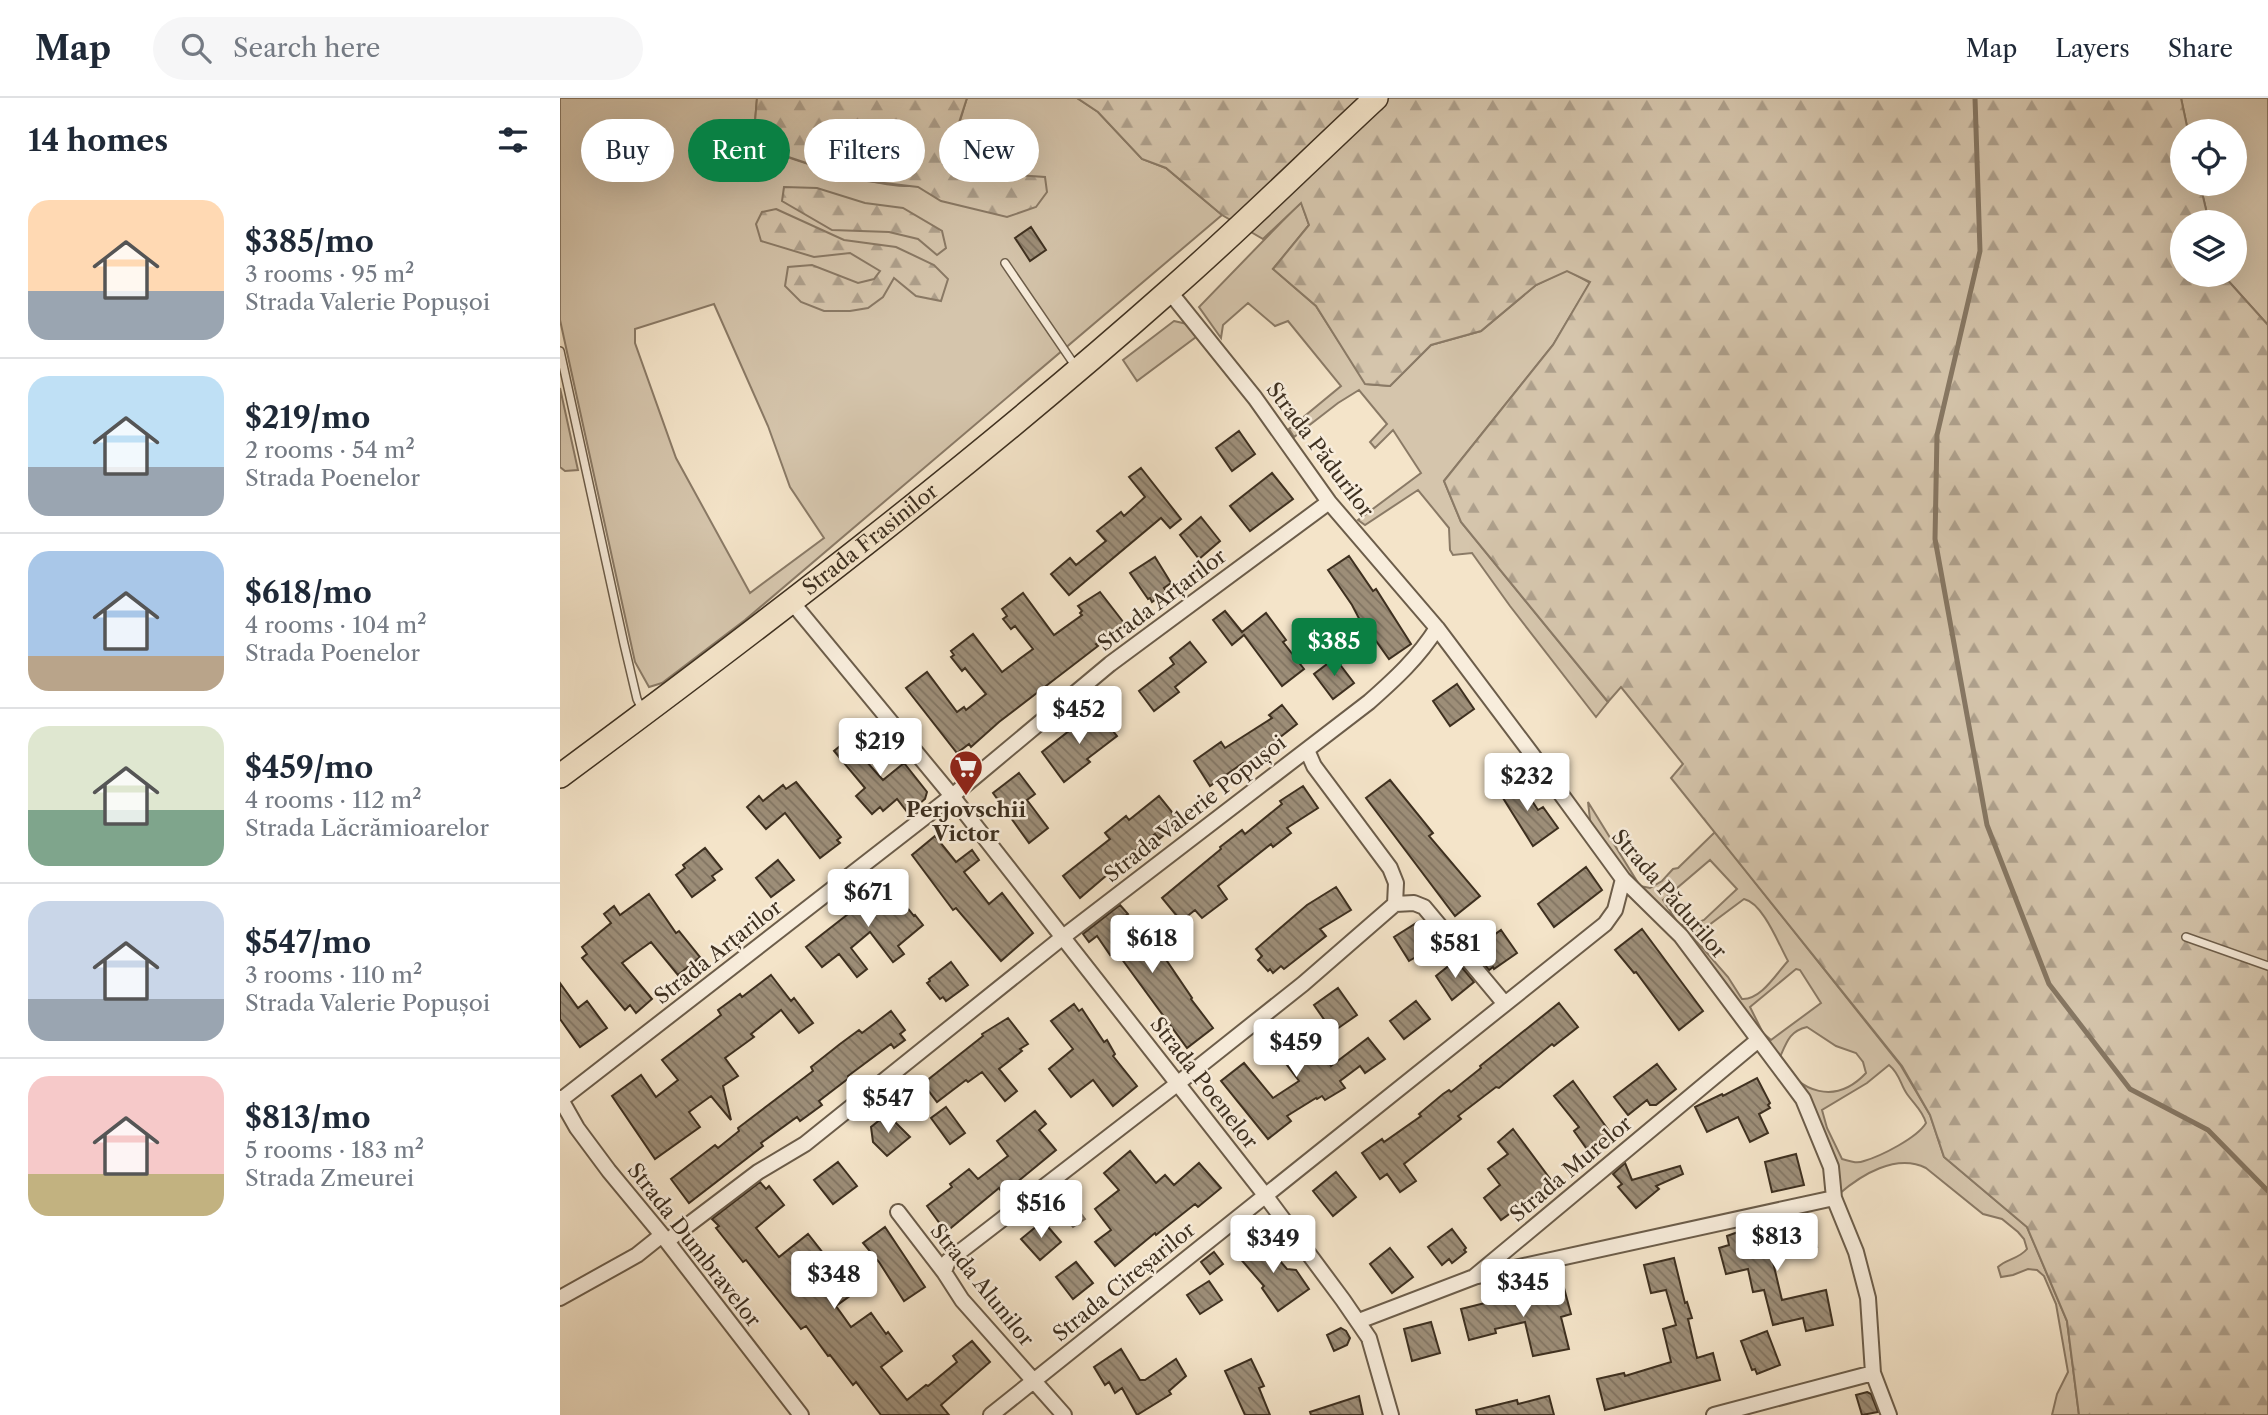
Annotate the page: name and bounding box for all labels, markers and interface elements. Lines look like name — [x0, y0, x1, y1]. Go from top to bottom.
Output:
search box — [153, 17, 643, 80]
text: Map — [35, 28, 111, 69]
icon: search — [177, 29, 215, 67]
text: Search here — [233, 32, 380, 64]
text: Map — [1966, 34, 2017, 63]
text: Layers — [2055, 34, 2130, 63]
text: Share — [2168, 34, 2233, 63]
chip: Buy — [581, 119, 674, 182]
chip: Rent — [688, 119, 790, 182]
chip: Filters — [804, 119, 925, 182]
chip: New — [939, 119, 1039, 182]
map controls — [2170, 119, 2247, 287]
button: locate — [2170, 119, 2247, 196]
icon: filters — [494, 121, 532, 159]
text: 14 homes — [28, 122, 168, 159]
button: layers — [2170, 210, 2247, 287]
text: $385/mo — [245, 223, 374, 260]
icon: home — [84, 228, 168, 312]
text: 3 rooms · 95 m² — [245, 260, 414, 288]
text: Strada Valerie Popușoi — [245, 288, 490, 316]
street label: Strada Pădurilor — [1261, 377, 1379, 522]
text: $219/mo — [245, 399, 370, 436]
icon: home — [84, 404, 168, 488]
text: 2 rooms · 54 m² — [245, 436, 415, 464]
text: Strada Poenelor — [245, 464, 420, 492]
street label: Strada Frasinilor — [797, 478, 943, 600]
street label: Strada Arțarilor — [1093, 543, 1231, 656]
text: $618/mo — [245, 574, 372, 611]
icon: home — [84, 579, 168, 663]
text: 4 rooms · 104 m² — [245, 611, 427, 639]
pin: $385 — [1293, 618, 1375, 678]
text: $385 — [1308, 627, 1360, 655]
text: Strada Poenelor — [245, 639, 420, 667]
pin: $452 — [1038, 686, 1120, 746]
text: $452 — [1053, 695, 1105, 723]
pin: $219 — [839, 718, 921, 778]
text: $219 — [855, 727, 905, 755]
street label: Strada Valerie Popușoi — [1099, 730, 1291, 887]
supermarket icon: Perjovschii Victor — [947, 748, 985, 797]
text: $459/mo — [245, 749, 373, 786]
icon: home — [84, 754, 168, 838]
pin: $232 — [1486, 754, 1568, 813]
text: $232 — [1500, 762, 1554, 790]
text: 4 rooms · 112 m² — [245, 786, 422, 814]
place label: Perjovschii Victor — [906, 797, 1026, 846]
text: Strada Lăcrămioarelor — [245, 814, 489, 842]
street label: Strada Pădurilor — [1607, 824, 1732, 963]
pin: $671 — [827, 870, 909, 929]
text: $671 — [844, 878, 892, 906]
street label: Strada Arțarilor — [649, 894, 786, 1009]
pin: $618 — [1111, 916, 1193, 975]
pin: $581 — [1414, 920, 1496, 980]
text: $547/mo — [245, 924, 371, 961]
text: $618 — [1126, 924, 1178, 952]
icon: home — [84, 929, 168, 1013]
text: $581 — [1430, 929, 1480, 957]
text: 3 rooms · 110 m² — [245, 961, 422, 989]
text: Strada Valerie Popușoi — [245, 989, 490, 1017]
street label: Strada Poenelor — [1145, 1012, 1264, 1154]
pin: $459 — [1255, 1020, 1337, 1079]
text: $459 — [1270, 1028, 1322, 1056]
pin: $547 — [847, 1076, 929, 1135]
text: $547 — [862, 1084, 914, 1112]
text: $813/mo — [245, 1099, 371, 1136]
icon: home — [84, 1104, 168, 1188]
street label: Strada Murelor — [1505, 1110, 1637, 1227]
text: 5 rooms · 183 m² — [245, 1136, 424, 1164]
street label: Strada Dumbravelor — [623, 1158, 766, 1332]
text: Strada Zmeurei — [245, 1164, 414, 1192]
pin: $516 — [1000, 1180, 1082, 1240]
text: $516 — [1016, 1189, 1066, 1217]
pin: $813 — [1736, 1214, 1818, 1273]
pin: $349 — [1232, 1216, 1314, 1275]
street label: Strada Cireșarilor — [1048, 1217, 1200, 1347]
street label: Strada Alunilor — [925, 1218, 1040, 1351]
text: $813 — [1752, 1222, 1802, 1250]
text: $349 — [1246, 1224, 1300, 1252]
pin: $348 — [793, 1252, 875, 1311]
text: $348 — [807, 1260, 861, 1288]
pin: $345 — [1482, 1260, 1564, 1319]
text: $345 — [1497, 1268, 1549, 1296]

